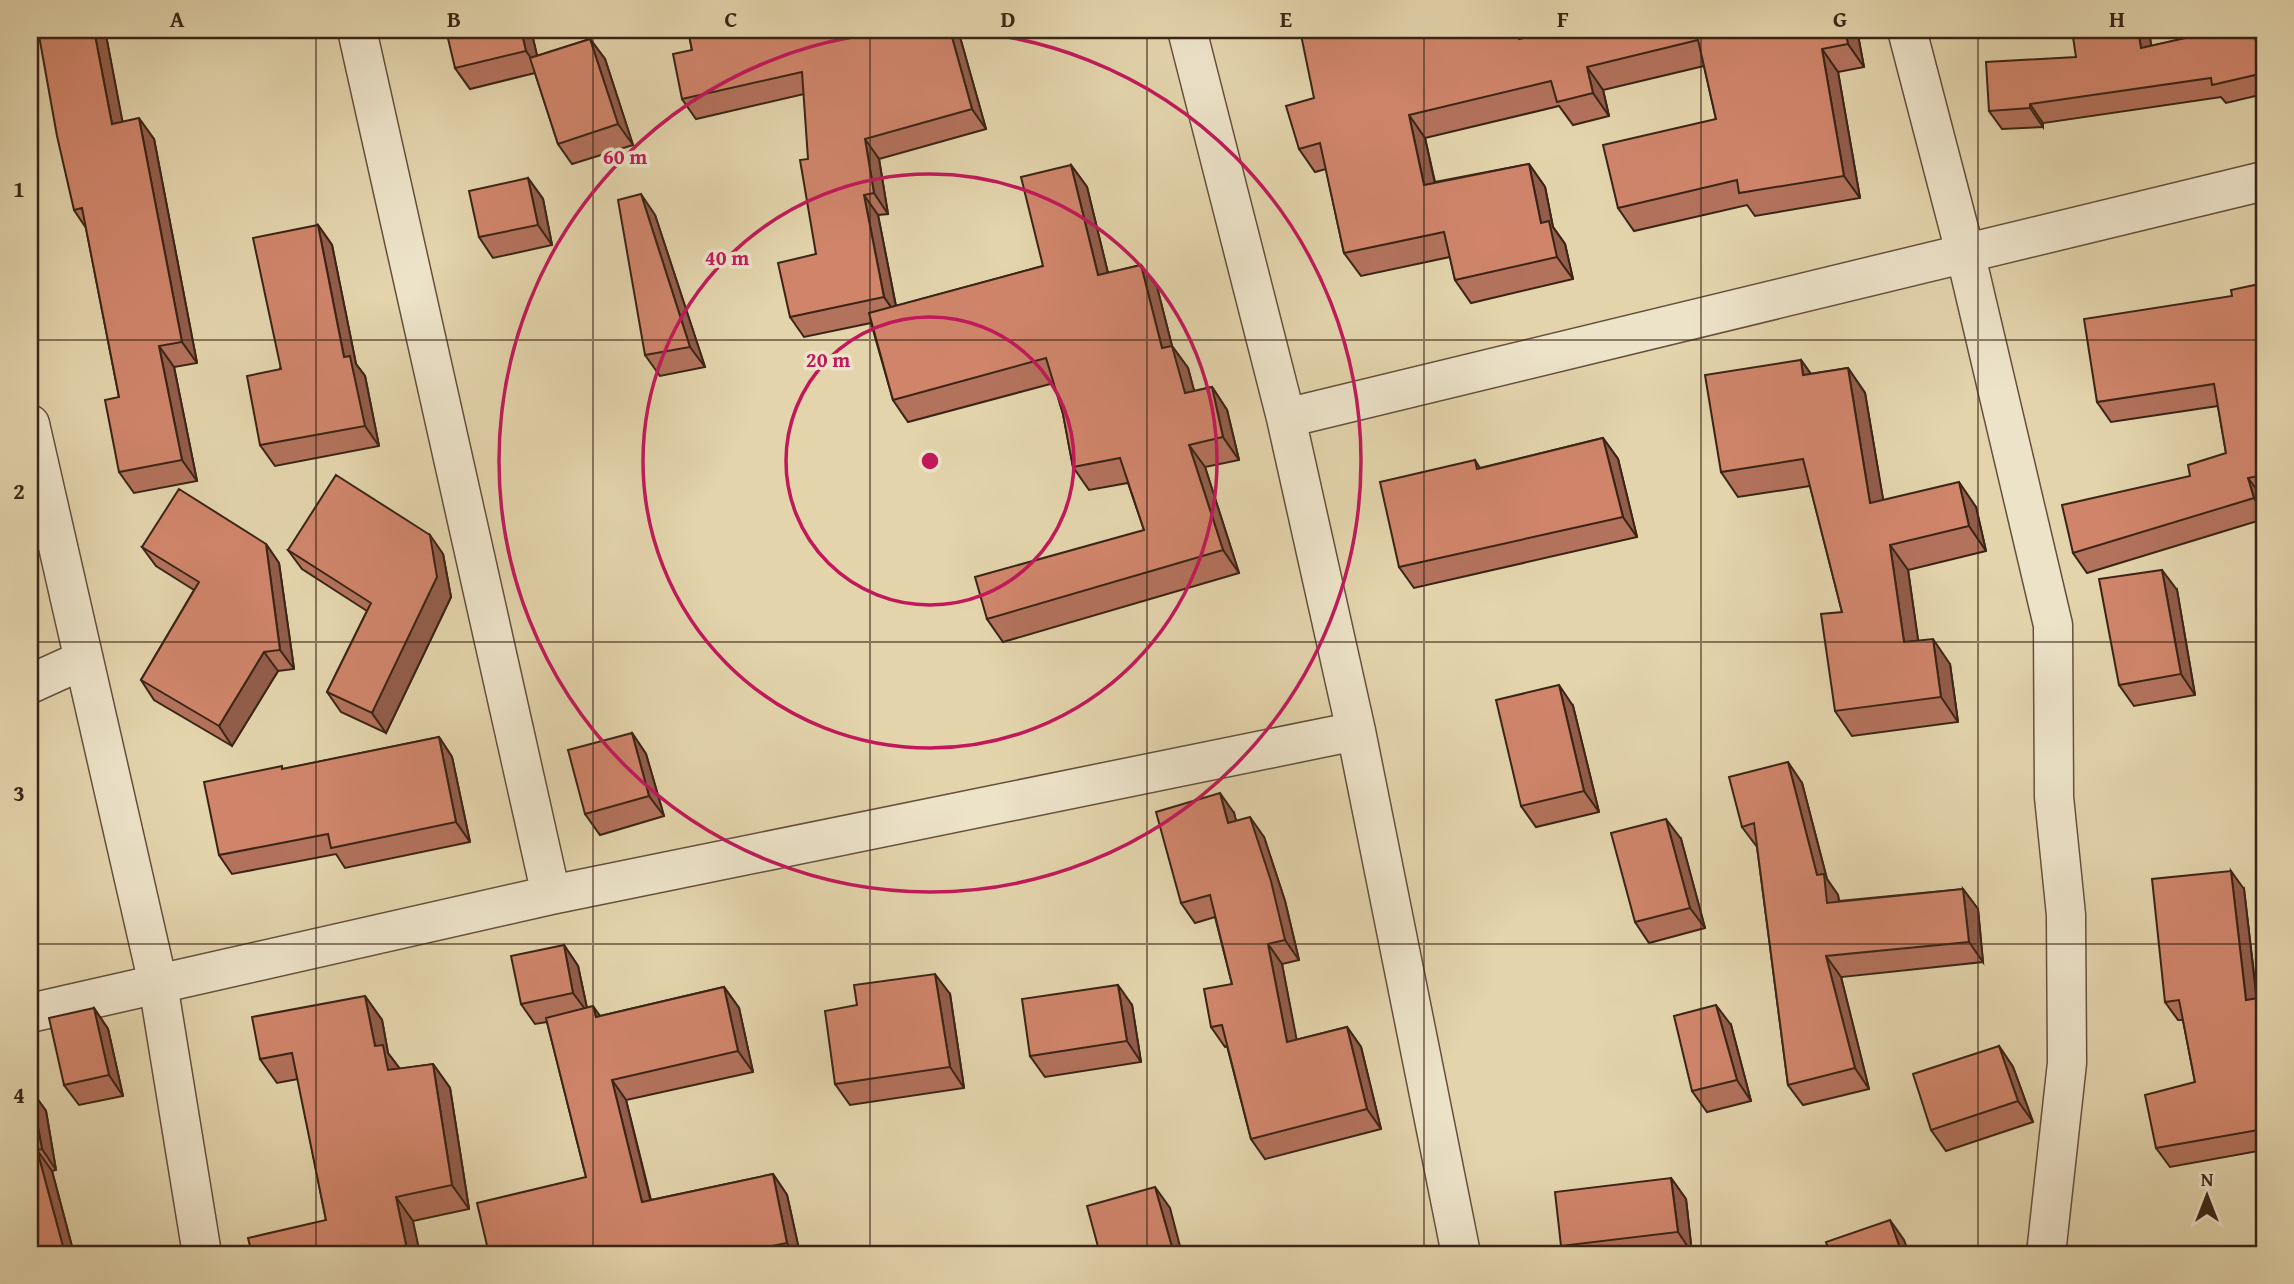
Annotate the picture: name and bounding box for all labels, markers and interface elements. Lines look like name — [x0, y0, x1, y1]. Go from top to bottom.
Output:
text: A — [170, 2, 185, 35]
text: B — [447, 2, 461, 35]
text: C — [724, 2, 738, 35]
text: D — [1001, 2, 1016, 35]
text: E — [1280, 2, 1292, 35]
text: F — [1557, 2, 1569, 35]
text: G — [1833, 2, 1847, 35]
text: H — [2109, 2, 2125, 35]
text: 60 m — [603, 141, 647, 172]
text: 1 — [13, 172, 25, 205]
text: 40 m — [705, 242, 749, 273]
text: 20 m — [806, 344, 850, 375]
centre of rings — [918, 449, 942, 473]
text: 2 — [13, 474, 25, 507]
text: 3 — [13, 776, 25, 809]
text: 4 — [13, 1078, 25, 1111]
north arrow — [2172, 1162, 2242, 1232]
text: N — [2201, 1165, 2214, 1193]

